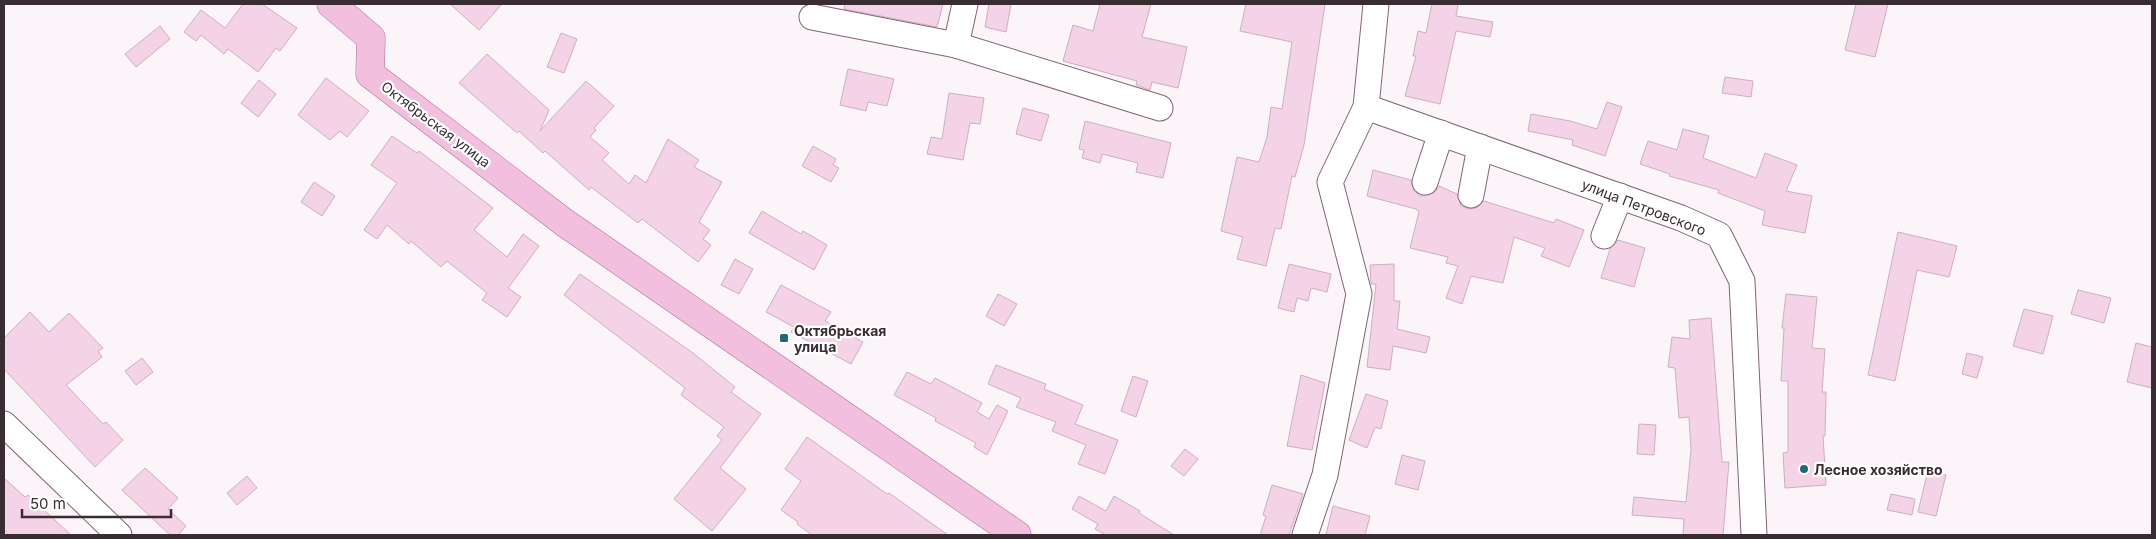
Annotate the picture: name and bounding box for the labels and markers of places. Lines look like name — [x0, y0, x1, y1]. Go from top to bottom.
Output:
place label: Октябрьская улица — [794, 322, 886, 355]
marker: Октябрьская улица — [778, 332, 790, 344]
place label: Лесное хозяйство — [1814, 461, 1943, 478]
marker: Лесное хозяйство — [1798, 463, 1810, 475]

